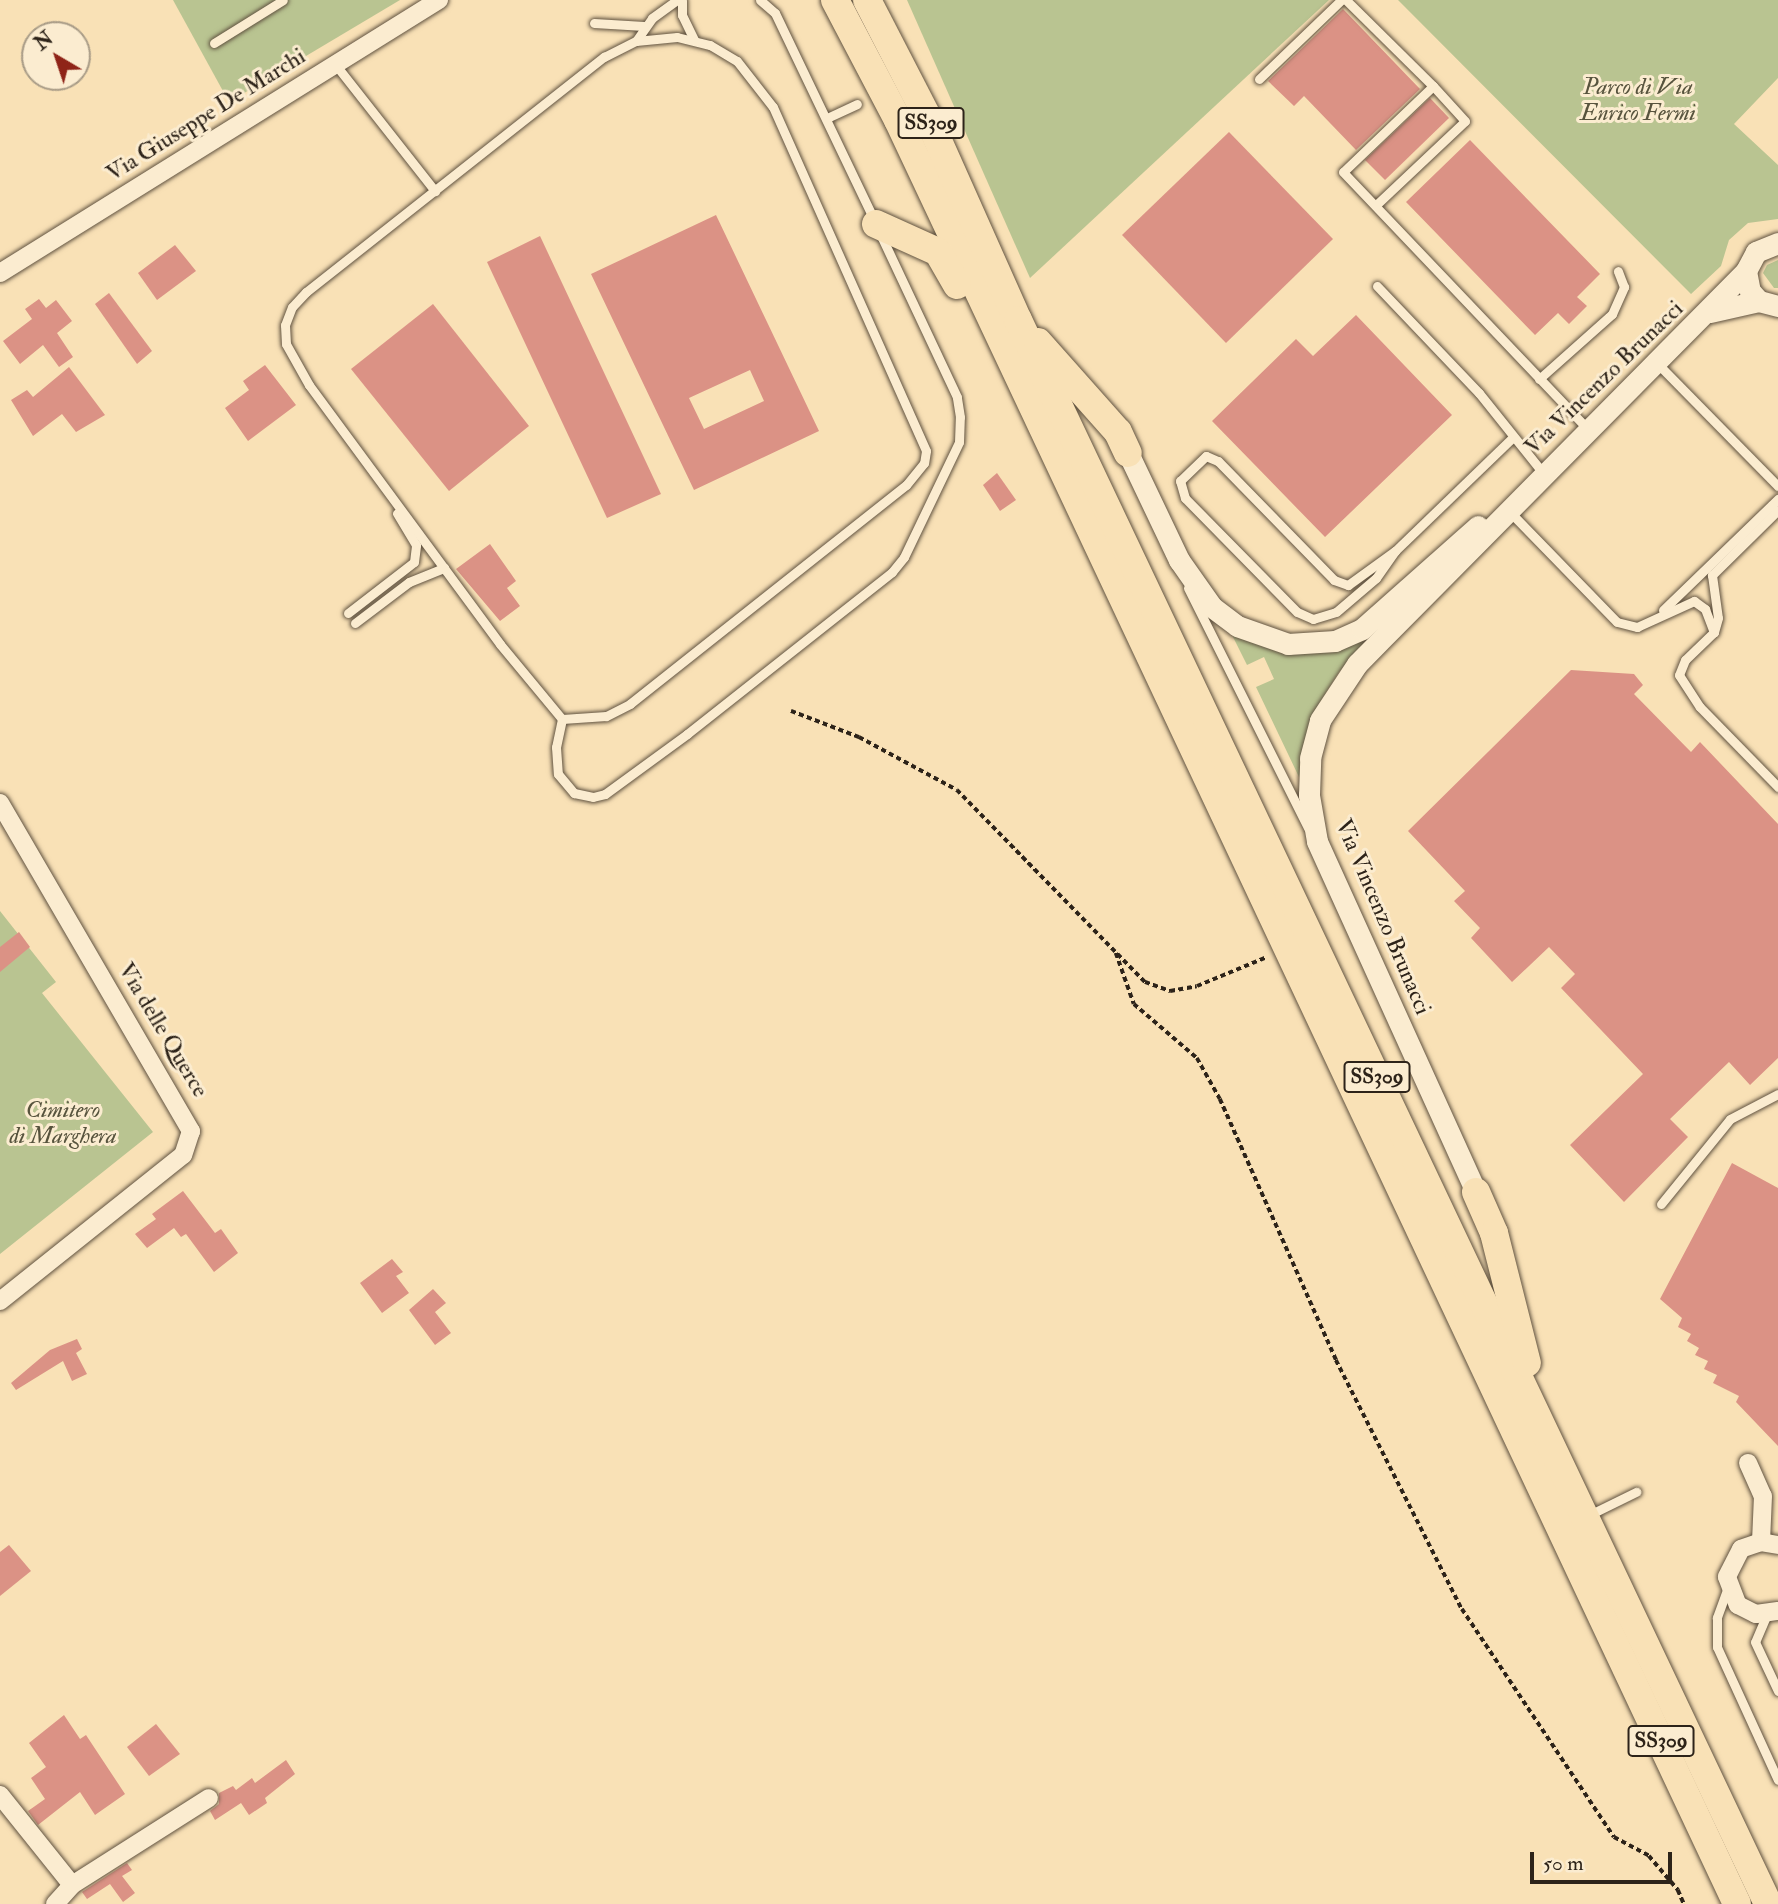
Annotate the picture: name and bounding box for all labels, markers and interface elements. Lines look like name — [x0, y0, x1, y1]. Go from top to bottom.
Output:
north arrow — [21, 21, 91, 91]
text: N — [30, 27, 58, 56]
street label: Via Giuseppe De Marchi — [101, 42, 311, 188]
park label: Parco di Via Enrico Fermi — [1580, 73, 1696, 127]
road number: SS309 — [896, 106, 966, 140]
street label: Via Vincenzo Brunacci — [1519, 295, 1689, 461]
street label: Via Vincenzo Brunacci — [1329, 815, 1437, 1019]
street label: Via delle Querce — [112, 958, 214, 1102]
road number: SS309 — [1342, 1060, 1412, 1094]
park label: Cimitero di Marghera — [9, 1096, 117, 1150]
road number: SS309 — [1626, 1724, 1696, 1758]
scale bar — [1533, 1838, 1675, 1882]
text: 50 m — [1543, 1850, 1584, 1877]

